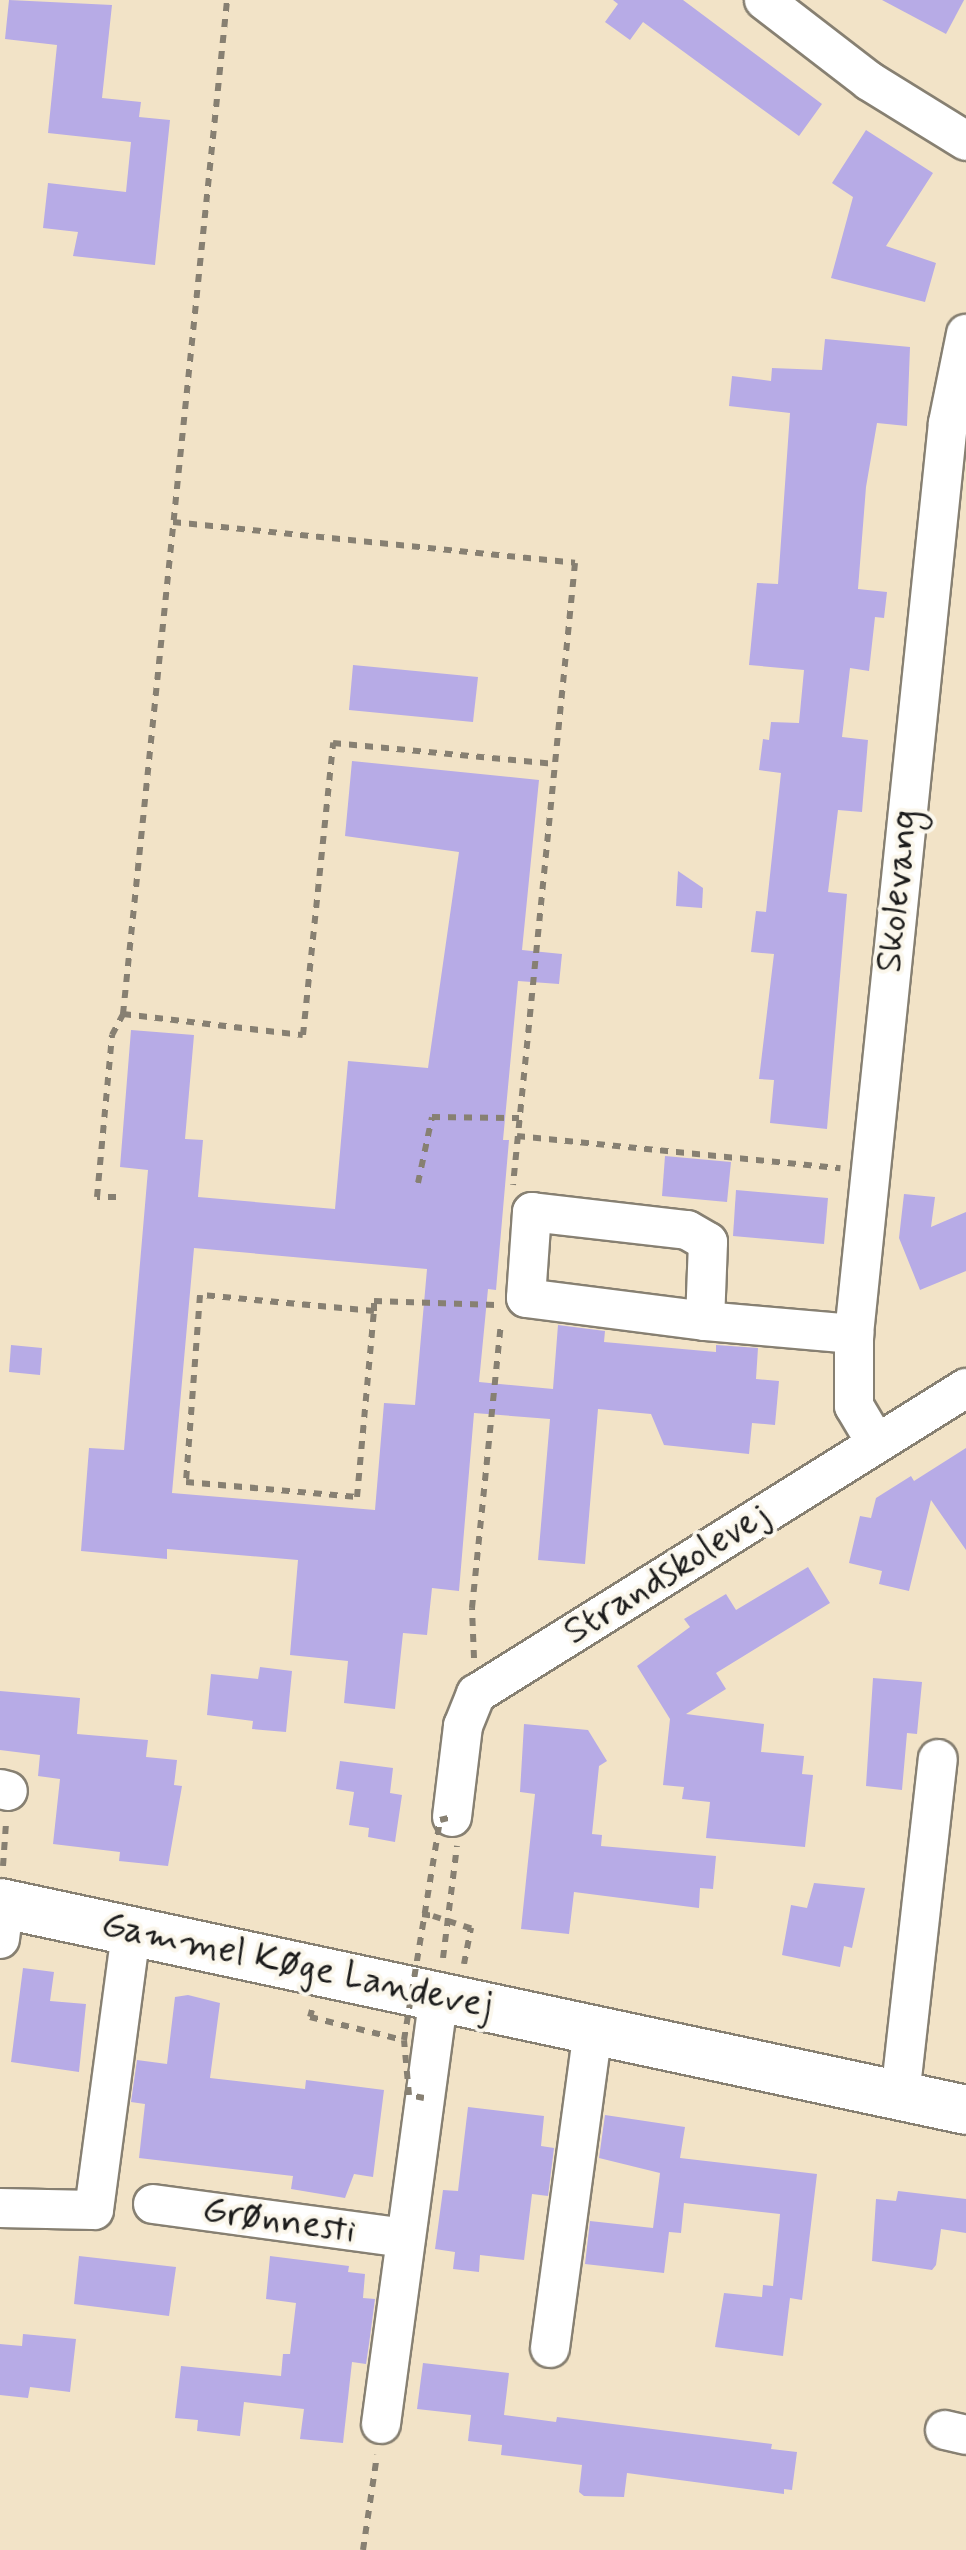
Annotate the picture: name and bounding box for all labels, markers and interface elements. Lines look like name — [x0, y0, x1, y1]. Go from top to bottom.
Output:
street label: Skolevang — [867, 807, 929, 975]
street label: Strandskolevej — [556, 1493, 778, 1655]
street label: Gammel Køge Landevej — [97, 1902, 497, 2030]
street label: Grønnesti — [199, 2188, 359, 2254]

